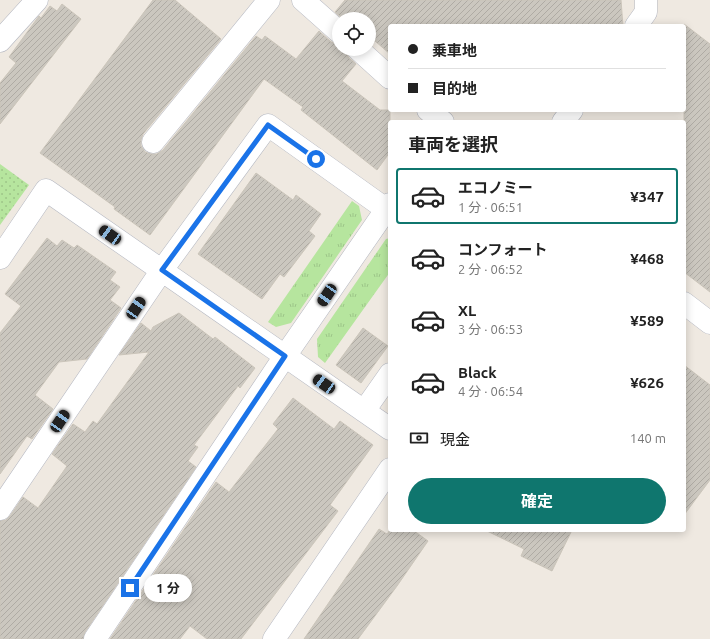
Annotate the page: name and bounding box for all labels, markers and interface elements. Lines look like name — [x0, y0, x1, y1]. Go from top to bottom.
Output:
map controls — [332, 12, 376, 56]
button: locate — [332, 12, 376, 56]
text: 乗車地 — [432, 42, 477, 59]
text: 目的地 — [432, 80, 477, 97]
text: 車両を選択 — [408, 134, 498, 154]
route start — [307, 150, 325, 168]
icon: car — [410, 178, 446, 214]
text: エコノミー — [458, 179, 533, 196]
text: ¥347 — [630, 188, 664, 205]
text: 1 分 · 06:51 — [458, 200, 523, 214]
car — [97, 223, 123, 247]
icon: car — [410, 240, 446, 276]
text: コンフォート — [458, 241, 548, 258]
text: ¥468 — [630, 250, 664, 267]
text: 2 分 · 06:52 — [458, 262, 523, 276]
car — [315, 282, 339, 308]
car — [124, 295, 148, 321]
icon: car — [410, 302, 446, 338]
text: XL — [458, 302, 476, 319]
text: ¥589 — [630, 312, 664, 329]
text: 3 分 · 06:53 — [458, 322, 523, 336]
icon: car — [410, 364, 446, 400]
text: Black — [458, 364, 497, 381]
car — [311, 372, 337, 396]
text: ¥626 — [630, 374, 664, 391]
text: 4 分 · 06:54 — [458, 384, 523, 398]
car — [48, 408, 72, 434]
icon: cash — [408, 427, 430, 449]
text: 現金 — [440, 431, 470, 448]
text: 140 m — [630, 431, 666, 445]
button: 確定 — [408, 478, 666, 524]
callout: 1 分 — [144, 574, 192, 602]
route end — [121, 579, 139, 597]
text: 1 分 — [156, 581, 180, 595]

